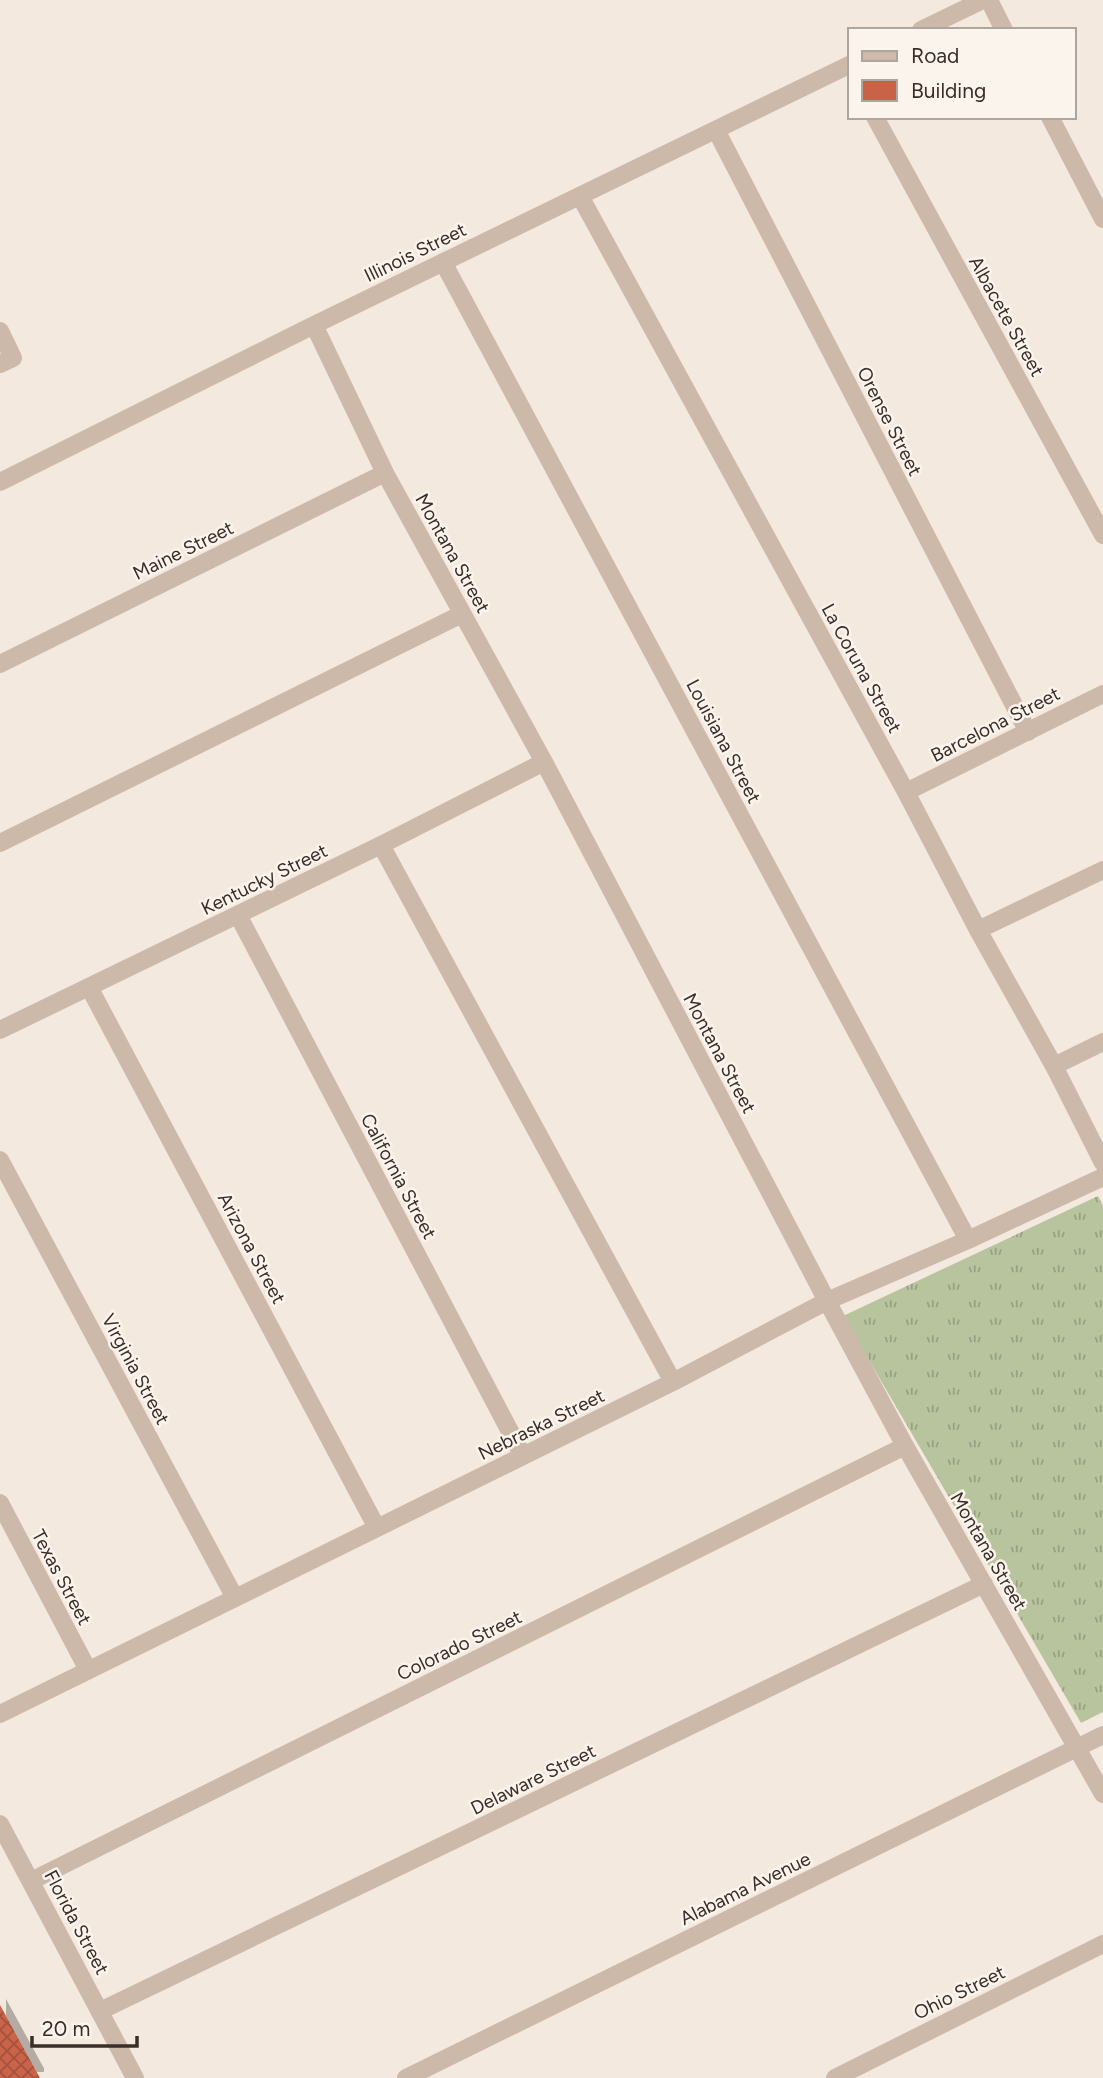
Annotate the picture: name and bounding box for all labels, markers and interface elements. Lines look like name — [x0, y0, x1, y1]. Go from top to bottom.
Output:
legend — [848, 28, 1075, 119]
text: Road — [911, 43, 959, 68]
text: Building — [911, 78, 986, 103]
street label: Illinois Street — [360, 218, 470, 287]
street label: Albacete Street — [964, 252, 1049, 380]
street label: Orense Street — [852, 363, 927, 480]
street label: Montana Street — [410, 490, 495, 617]
street label: Maine Street — [129, 516, 237, 585]
street label: La Coruna Street — [817, 600, 907, 737]
street label: Louisiana Street — [681, 675, 766, 807]
street label: Barcelona Street — [927, 682, 1064, 767]
street label: Kentucky Street — [197, 839, 331, 920]
street label: Montana Street — [678, 989, 761, 1117]
street label: California Street — [356, 1109, 441, 1243]
street label: Arizona Street — [213, 1189, 290, 1308]
street label: Virginia Street — [97, 1310, 174, 1429]
street label: Nebraska Street — [474, 1384, 608, 1465]
street label: Montana Street — [945, 1488, 1032, 1614]
street label: Texas Street — [27, 1525, 96, 1629]
street label: Colorado Street — [393, 1605, 525, 1686]
street label: Delaware Street — [467, 1739, 599, 1820]
street label: Alabama Avenue — [676, 1847, 814, 1930]
street label: Florida Street — [39, 1866, 114, 1978]
street label: Ohio Street — [910, 1960, 1009, 2024]
scale bar — [32, 2004, 136, 2048]
text: 20 m — [42, 2016, 90, 2041]

